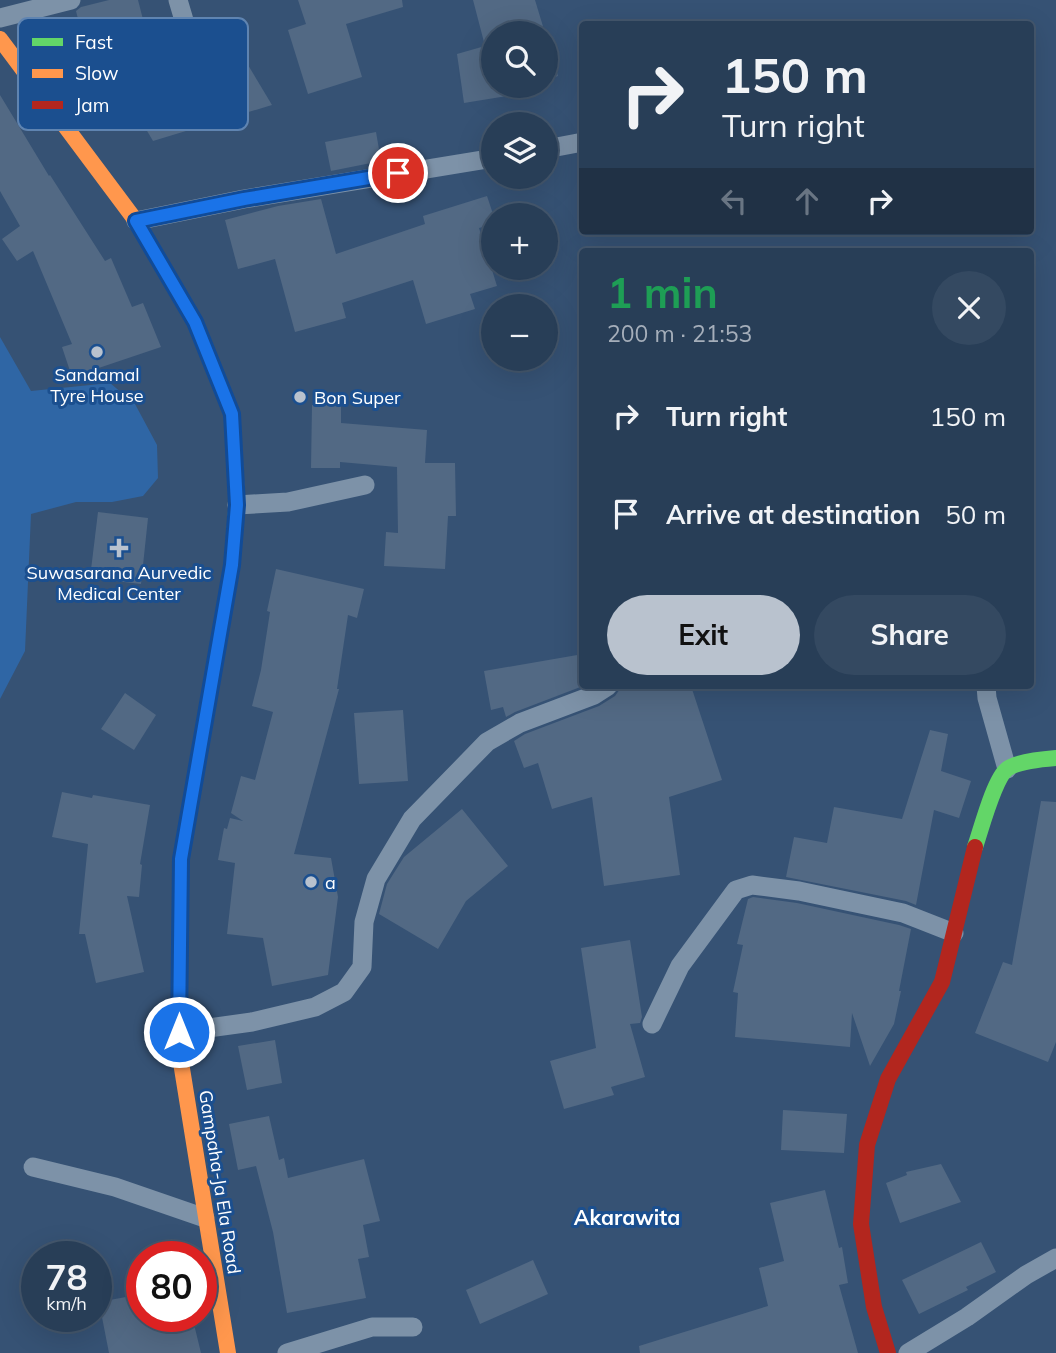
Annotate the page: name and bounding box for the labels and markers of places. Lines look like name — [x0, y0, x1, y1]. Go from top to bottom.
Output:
pin — [368, 143, 428, 203]
marker: Sandamal Tyre House — [89, 344, 105, 360]
place label: Sandamal Tyre House — [50, 363, 144, 407]
place label: Bon Super — [314, 386, 401, 409]
marker: Bon Super — [292, 389, 308, 405]
marker: Suwasarana Aurvedic Medical Center — [109, 538, 129, 558]
place label: Suwasarana Aurvedic Medical Center — [27, 561, 211, 605]
place label: a — [325, 871, 336, 894]
marker: a — [303, 874, 319, 890]

